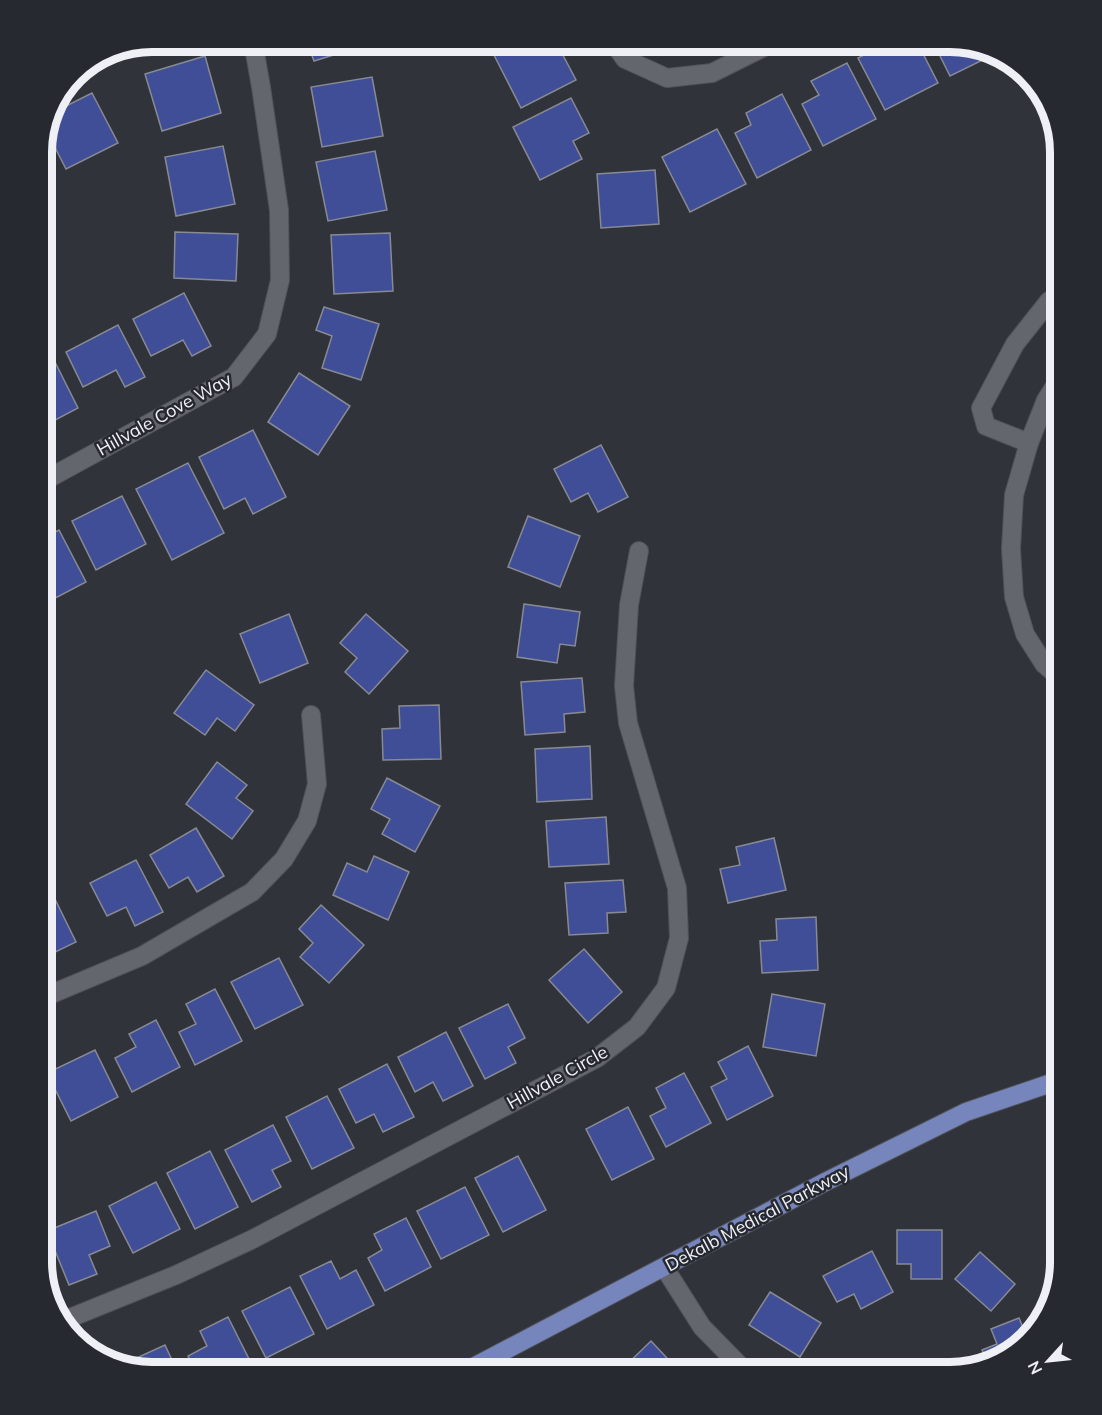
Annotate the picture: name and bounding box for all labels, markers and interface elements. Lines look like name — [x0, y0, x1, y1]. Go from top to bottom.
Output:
street label: Hillvale Cove Way — [93, 367, 236, 461]
street label: Hillvale Circle — [503, 1040, 611, 1114]
street label: Dekalb Medical Parkway — [661, 1159, 853, 1276]
north arrow — [1018, 1331, 1078, 1391]
text: N — [1023, 1358, 1046, 1378]

